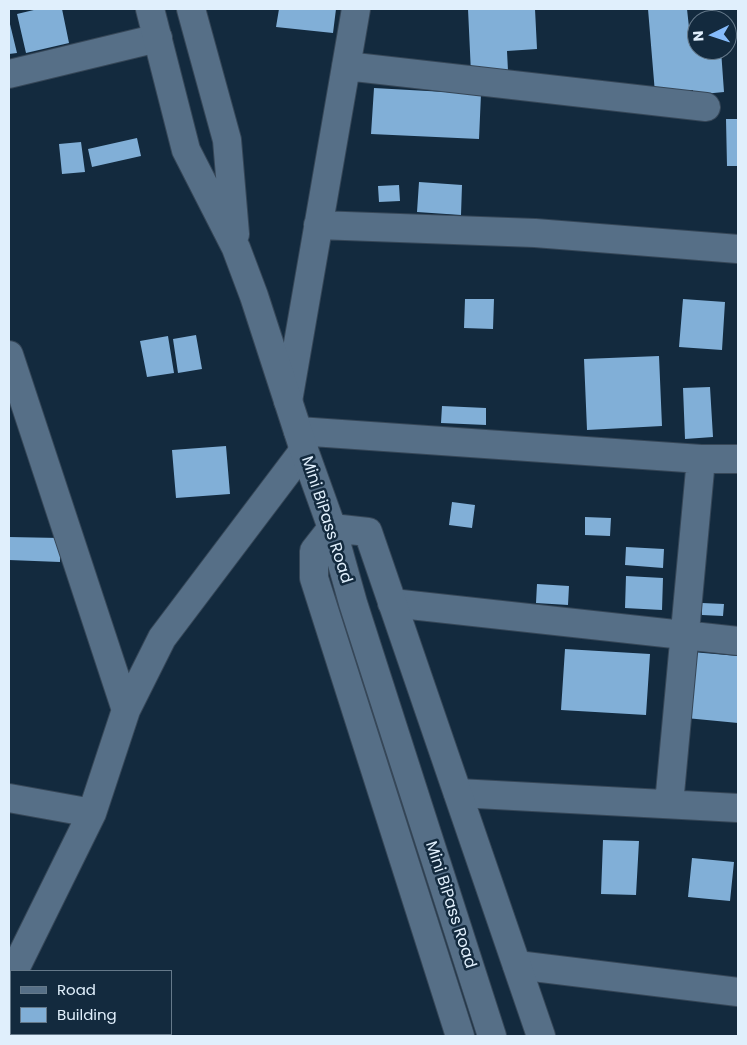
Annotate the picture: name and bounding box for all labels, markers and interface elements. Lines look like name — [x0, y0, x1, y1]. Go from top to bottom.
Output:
north arrow — [687, 10, 737, 60]
text: N — [688, 30, 708, 42]
street label: Mini BiPass Road — [296, 454, 356, 586]
street label: Mini BiPass Road — [420, 839, 480, 971]
legend — [10, 970, 172, 1035]
text: Road — [57, 979, 96, 1000]
text: Building — [57, 1004, 117, 1025]

